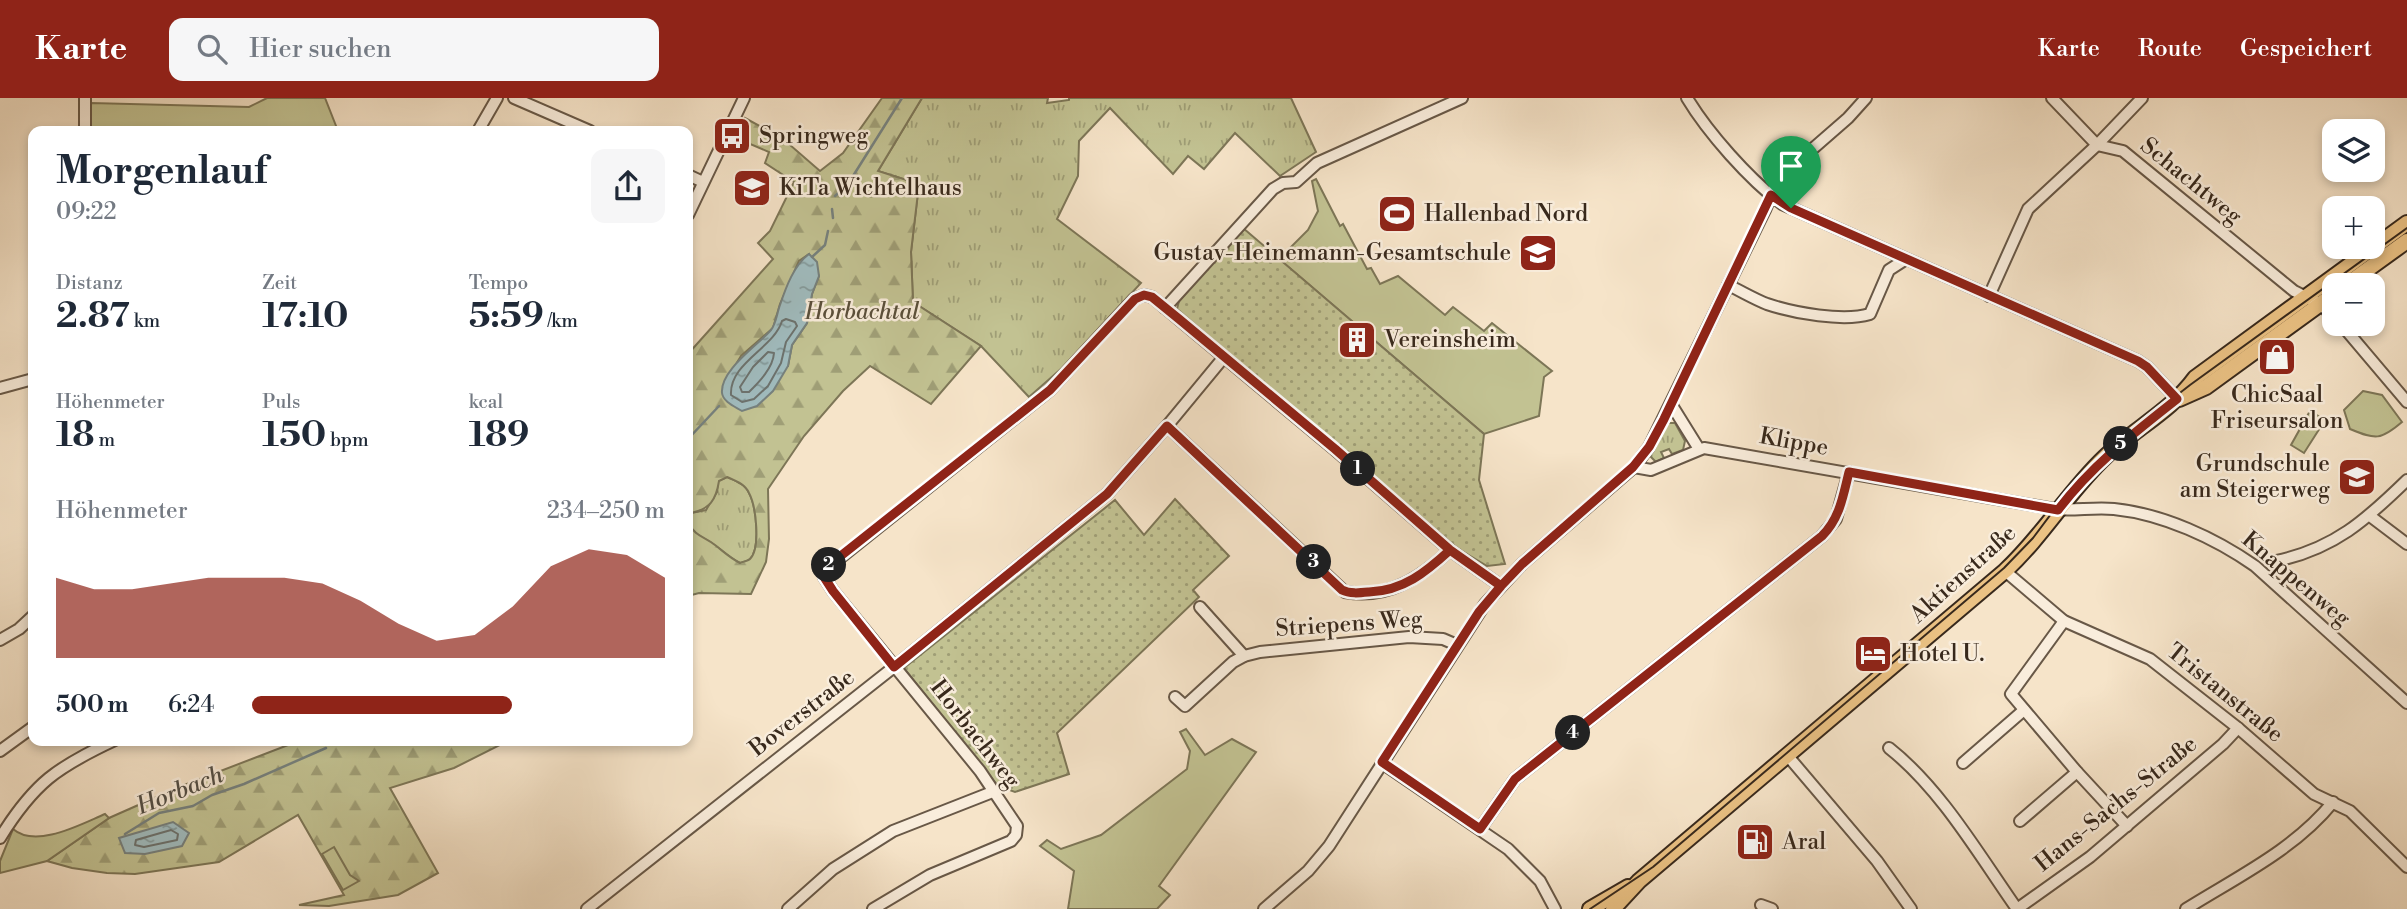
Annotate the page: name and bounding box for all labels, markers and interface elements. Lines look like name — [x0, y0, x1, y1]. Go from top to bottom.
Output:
search box — [169, 18, 659, 81]
text: Karte — [35, 29, 127, 70]
icon: search — [193, 30, 231, 68]
text: Hier suchen — [249, 33, 392, 65]
text: Karte — [2038, 34, 2100, 64]
text: Route — [2138, 34, 2202, 64]
text: Gespeichert — [2240, 34, 2372, 64]
bus stop icon: Springweg — [711, 115, 753, 157]
map controls — [2322, 119, 2385, 336]
button: layers — [2322, 119, 2385, 182]
place label: Springweg — [759, 122, 868, 150]
street label: Schachtweg — [2135, 132, 2247, 230]
pin — [1761, 136, 1821, 208]
icon: arrive — [1772, 147, 1810, 185]
text: Morgenlauf — [56, 148, 267, 195]
button: share — [591, 149, 665, 223]
school or university icon: KiTa Wichtelhaus — [731, 167, 773, 209]
place label: KiTa Wichtelhaus — [779, 174, 962, 202]
sports icon: Hallenbad Nord — [1376, 193, 1418, 235]
button: + — [2322, 196, 2385, 259]
text: 09:22 — [56, 198, 117, 226]
place label: Hallenbad Nord — [1424, 200, 1588, 228]
school or university icon: Gustav-Heinemann-Gesamtschule — [1517, 232, 1559, 274]
place label: Gustav-Heinemann-Gesamtschule — [1153, 239, 1511, 267]
text: Distanz — [56, 271, 123, 295]
text: Zeit — [262, 271, 297, 295]
text: Tempo — [469, 271, 528, 295]
button: − — [2322, 273, 2385, 336]
text: 2.87 — [56, 295, 130, 338]
text: 17:10 — [262, 295, 348, 338]
text: 5:59 — [469, 295, 544, 338]
park label: Horbachtal — [804, 298, 920, 326]
text: km — [130, 309, 160, 333]
text: /km — [544, 309, 578, 333]
building icon: Vereinsheim — [1336, 319, 1378, 361]
place label: Vereinsheim — [1383, 326, 1516, 354]
shop icon: ChicSaal Friseursalon — [2256, 336, 2298, 378]
place label: ChicSaal Friseursalon — [2211, 381, 2344, 435]
text: Höhenmeter — [56, 390, 165, 414]
text: Puls — [262, 390, 300, 414]
text: kcal — [469, 390, 503, 414]
text: 18 — [56, 414, 95, 457]
text: 150 — [262, 414, 326, 457]
text: 189 — [469, 414, 529, 457]
street label: Klippe — [1757, 422, 1831, 462]
pin: 5 — [2104, 426, 2138, 462]
text: m — [95, 428, 115, 452]
text: bpm — [326, 428, 369, 452]
text: 5 — [2115, 431, 2126, 455]
place label: Grundschule am Steigerweg — [2180, 450, 2330, 504]
pin: 1 — [1340, 452, 1376, 486]
text: 1 — [1353, 456, 1362, 480]
school or university icon: Grundschule am Steigerweg — [2336, 456, 2378, 498]
text: Höhenmeter — [56, 497, 188, 525]
text: 234–250 m — [547, 497, 665, 525]
street label: Aktienstraße — [1903, 519, 2022, 630]
street label: Knappenweg — [2236, 525, 2356, 633]
pin: 3 — [1296, 545, 1332, 580]
pin: 2 — [812, 547, 846, 582]
text: 3 — [1308, 549, 1319, 573]
text: 2 — [823, 552, 834, 576]
street label: Striepens Weg — [1275, 605, 1424, 643]
hotel icon: Hotel U. — [1852, 633, 1894, 675]
street label: Tristanstraße — [2161, 638, 2289, 748]
place label: Hotel U. — [1900, 640, 1984, 668]
street label: Boverstraße — [743, 663, 860, 763]
street label: Horbachweg — [924, 674, 1026, 794]
text: 500 m — [56, 691, 128, 719]
text: 6:24 — [168, 691, 214, 719]
pin: 4 — [1556, 716, 1590, 750]
text: 4 — [1566, 720, 1579, 744]
street label: Hans-Sachs-Straße — [2029, 730, 2203, 878]
water label: Horbach — [131, 760, 229, 822]
fuel station icon: Aral — [1734, 821, 1776, 863]
place label: Aral — [1781, 828, 1826, 856]

